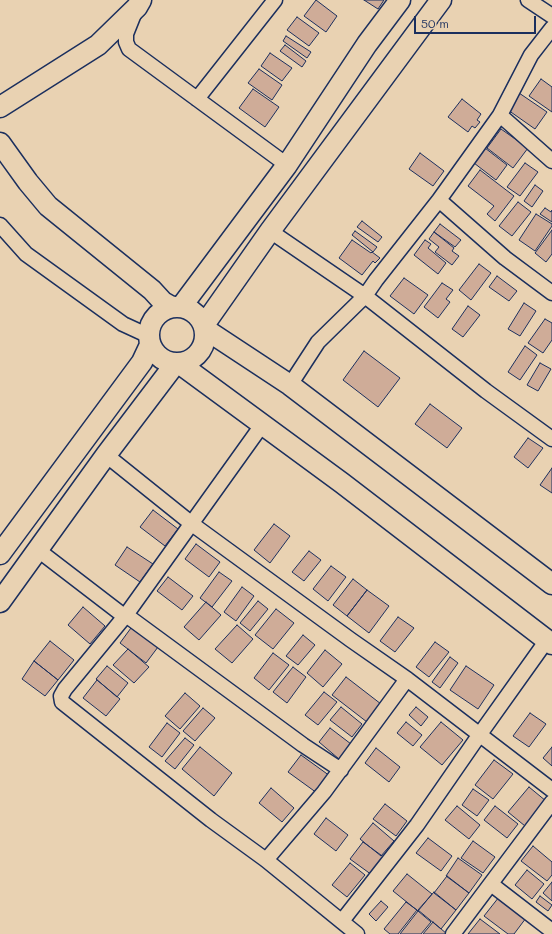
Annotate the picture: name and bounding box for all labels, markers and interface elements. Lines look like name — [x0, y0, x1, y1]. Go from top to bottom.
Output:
scale bar — [416, 8, 538, 34]
text: 50 m — [421, 15, 449, 31]

